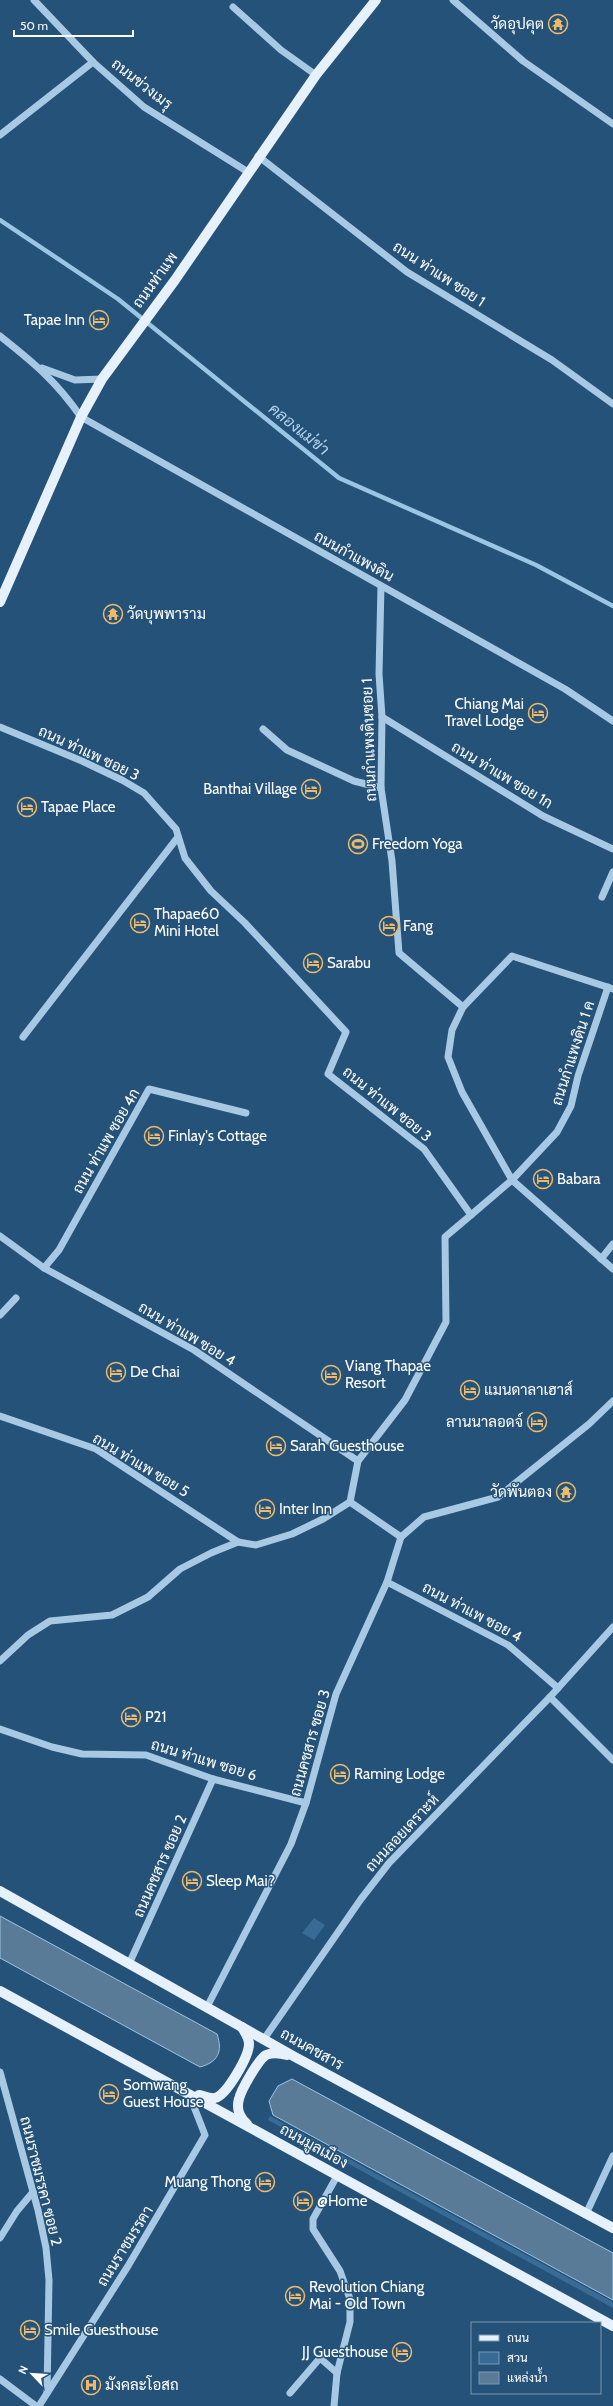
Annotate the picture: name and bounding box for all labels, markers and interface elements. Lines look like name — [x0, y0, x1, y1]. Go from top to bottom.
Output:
scale bar — [14, 12, 133, 38]
temple icon: วัดอุปคุต — [547, 13, 569, 35]
place label: วัดอุปคุต — [491, 15, 544, 35]
text: 50 m — [20, 18, 48, 33]
street label: ถนนข่วงเมรุ — [107, 54, 177, 115]
street label: ถนน ท่าแพ ซอย 1 — [390, 237, 489, 310]
street label: ถนนท่าแพ — [128, 248, 181, 311]
hotel icon: Tapae Inn — [88, 309, 110, 331]
place label: Tapae Inn — [24, 311, 85, 329]
water label: คลองแม่ข่า — [265, 398, 334, 459]
street label: ถนนกำแพงดิน — [311, 527, 397, 585]
temple icon: วัดบุพพาราม — [102, 603, 124, 625]
place label: วัดบุพพาราม — [127, 605, 206, 625]
street label: ถนนกำแพงดินซอย 1 — [358, 678, 380, 802]
place label: Chiang Mai Travel Lodge — [445, 695, 524, 730]
hotel icon: Chiang Mai Travel Lodge — [527, 702, 549, 724]
street label: ถนน ท่าแพ ซอย 3 — [36, 721, 143, 784]
street label: ถนน ท่าแพ ซอย 1ก — [448, 737, 556, 812]
hotel icon: Banthai Village — [300, 778, 322, 800]
place label: Banthai Village — [203, 780, 297, 798]
hotel icon: Tapae Place — [16, 796, 38, 818]
place label: Tapae Place — [41, 798, 116, 816]
sports icon: Freedom Yoga — [347, 833, 369, 855]
place label: Freedom Yoga — [372, 835, 463, 853]
place label: Thapae60 Mini Hotel — [154, 905, 219, 940]
hotel icon: Thapae60 Mini Hotel — [129, 912, 151, 934]
hotel icon: Fang — [378, 915, 400, 937]
place label: Fang — [403, 917, 434, 935]
hotel icon: Sarabu — [302, 952, 324, 974]
place label: Sarabu — [327, 954, 371, 972]
street label: ถนนกำแพงดิน 1 ค — [548, 998, 598, 1108]
street label: ถนน ท่าแพ ซอย 3 — [339, 1062, 436, 1145]
street label: ถนน ท่าแพ ซอย 4ก — [68, 1085, 143, 1197]
hotel icon: Finlay's Cottage — [143, 1125, 165, 1147]
place label: Finlay's Cottage — [168, 1127, 267, 1145]
hotel icon: Babara — [532, 1168, 554, 1190]
place label: Babara — [557, 1170, 601, 1188]
street label: ถนน ท่าแพ ซอย 4 — [135, 1297, 240, 1370]
place label: Viang Thapae Resort — [345, 1357, 431, 1392]
hotel icon: De Chai — [105, 1361, 127, 1383]
place label: De Chai — [130, 1363, 180, 1381]
hotel icon: Viang Thapae Resort — [320, 1364, 342, 1386]
hotel icon: แมนดาลาเฮาส์ — [459, 1379, 481, 1401]
place label: แมนดาลาเฮาส์ — [484, 1380, 573, 1399]
hotel icon: ลานนาลอดจ์ — [526, 1411, 548, 1433]
place label: ลานนาลอดจ์ — [446, 1412, 523, 1431]
street label: ถนน ท่าแพ ซอย 5 — [90, 1428, 193, 1501]
hotel icon: Sarah Guesthouse — [265, 1435, 287, 1457]
place label: Sarah Guesthouse — [290, 1437, 405, 1455]
temple icon: วัดพันตอง — [555, 1481, 577, 1503]
place label: วัดพันตอง — [490, 1483, 552, 1501]
hotel icon: Inter Inn — [254, 1498, 276, 1520]
place label: Inter Inn — [279, 1500, 332, 1518]
street label: ถนน ท่าแพ ซอย 4 — [419, 1577, 525, 1646]
street label: ถนนคชสาร ซอย 3 — [286, 1687, 334, 1799]
hotel icon: P21 — [120, 1706, 142, 1728]
place label: P21 — [145, 1708, 166, 1726]
street label: ถนน ท่าแพ ซอย 6 — [149, 1734, 259, 1785]
hotel icon: Raming Lodge — [329, 1763, 351, 1785]
place label: Raming Lodge — [354, 1765, 445, 1783]
street label: ถนนลอยเคราะห์ — [361, 1790, 443, 1876]
street label: ถนนคชสาร ซอย 2 — [129, 1812, 191, 1920]
hotel icon: Sleep Mai? — [181, 1870, 203, 1892]
place label: Sleep Mai? — [206, 1872, 275, 1890]
street label: ถนนคชสาร — [277, 2024, 347, 2074]
place label: Somwang Guest House — [123, 2076, 204, 2111]
hotel icon: Somwang Guest House — [98, 2083, 120, 2105]
street label: ถนนราชมรรคา ซอย 2 — [16, 2114, 66, 2248]
street label: ถนนมูลเมือง — [276, 2119, 352, 2173]
hotel icon: Muang Thong — [254, 2171, 276, 2193]
place label: Muang Thong — [165, 2173, 252, 2191]
hotel icon: @Home — [292, 2190, 314, 2212]
place label: @Home — [317, 2192, 368, 2210]
street label: ถนนราชมรรคา — [93, 2202, 157, 2290]
place label: Revolution Chiang Mai - Old Town — [309, 2278, 425, 2313]
hotel icon: Revolution Chiang Mai - Old Town — [284, 2285, 306, 2307]
hotel icon: Smile Guesthouse — [19, 2319, 41, 2341]
place label: Smile Guesthouse — [44, 2321, 159, 2339]
legend — [471, 2322, 601, 2394]
text: ถนน — [507, 2330, 530, 2345]
hotel icon: JJ Guesthouse — [391, 2341, 413, 2363]
place label: JJ Guesthouse — [301, 2343, 388, 2361]
text: สวน — [507, 2350, 528, 2365]
north arrow — [12, 2354, 52, 2394]
text: N — [15, 2363, 31, 2376]
text: แหล่งน้ำ — [507, 2367, 547, 2385]
hospital icon: มังคละโอสถ — [80, 2374, 102, 2396]
place label: มังคละโอสถ — [105, 2375, 179, 2394]

